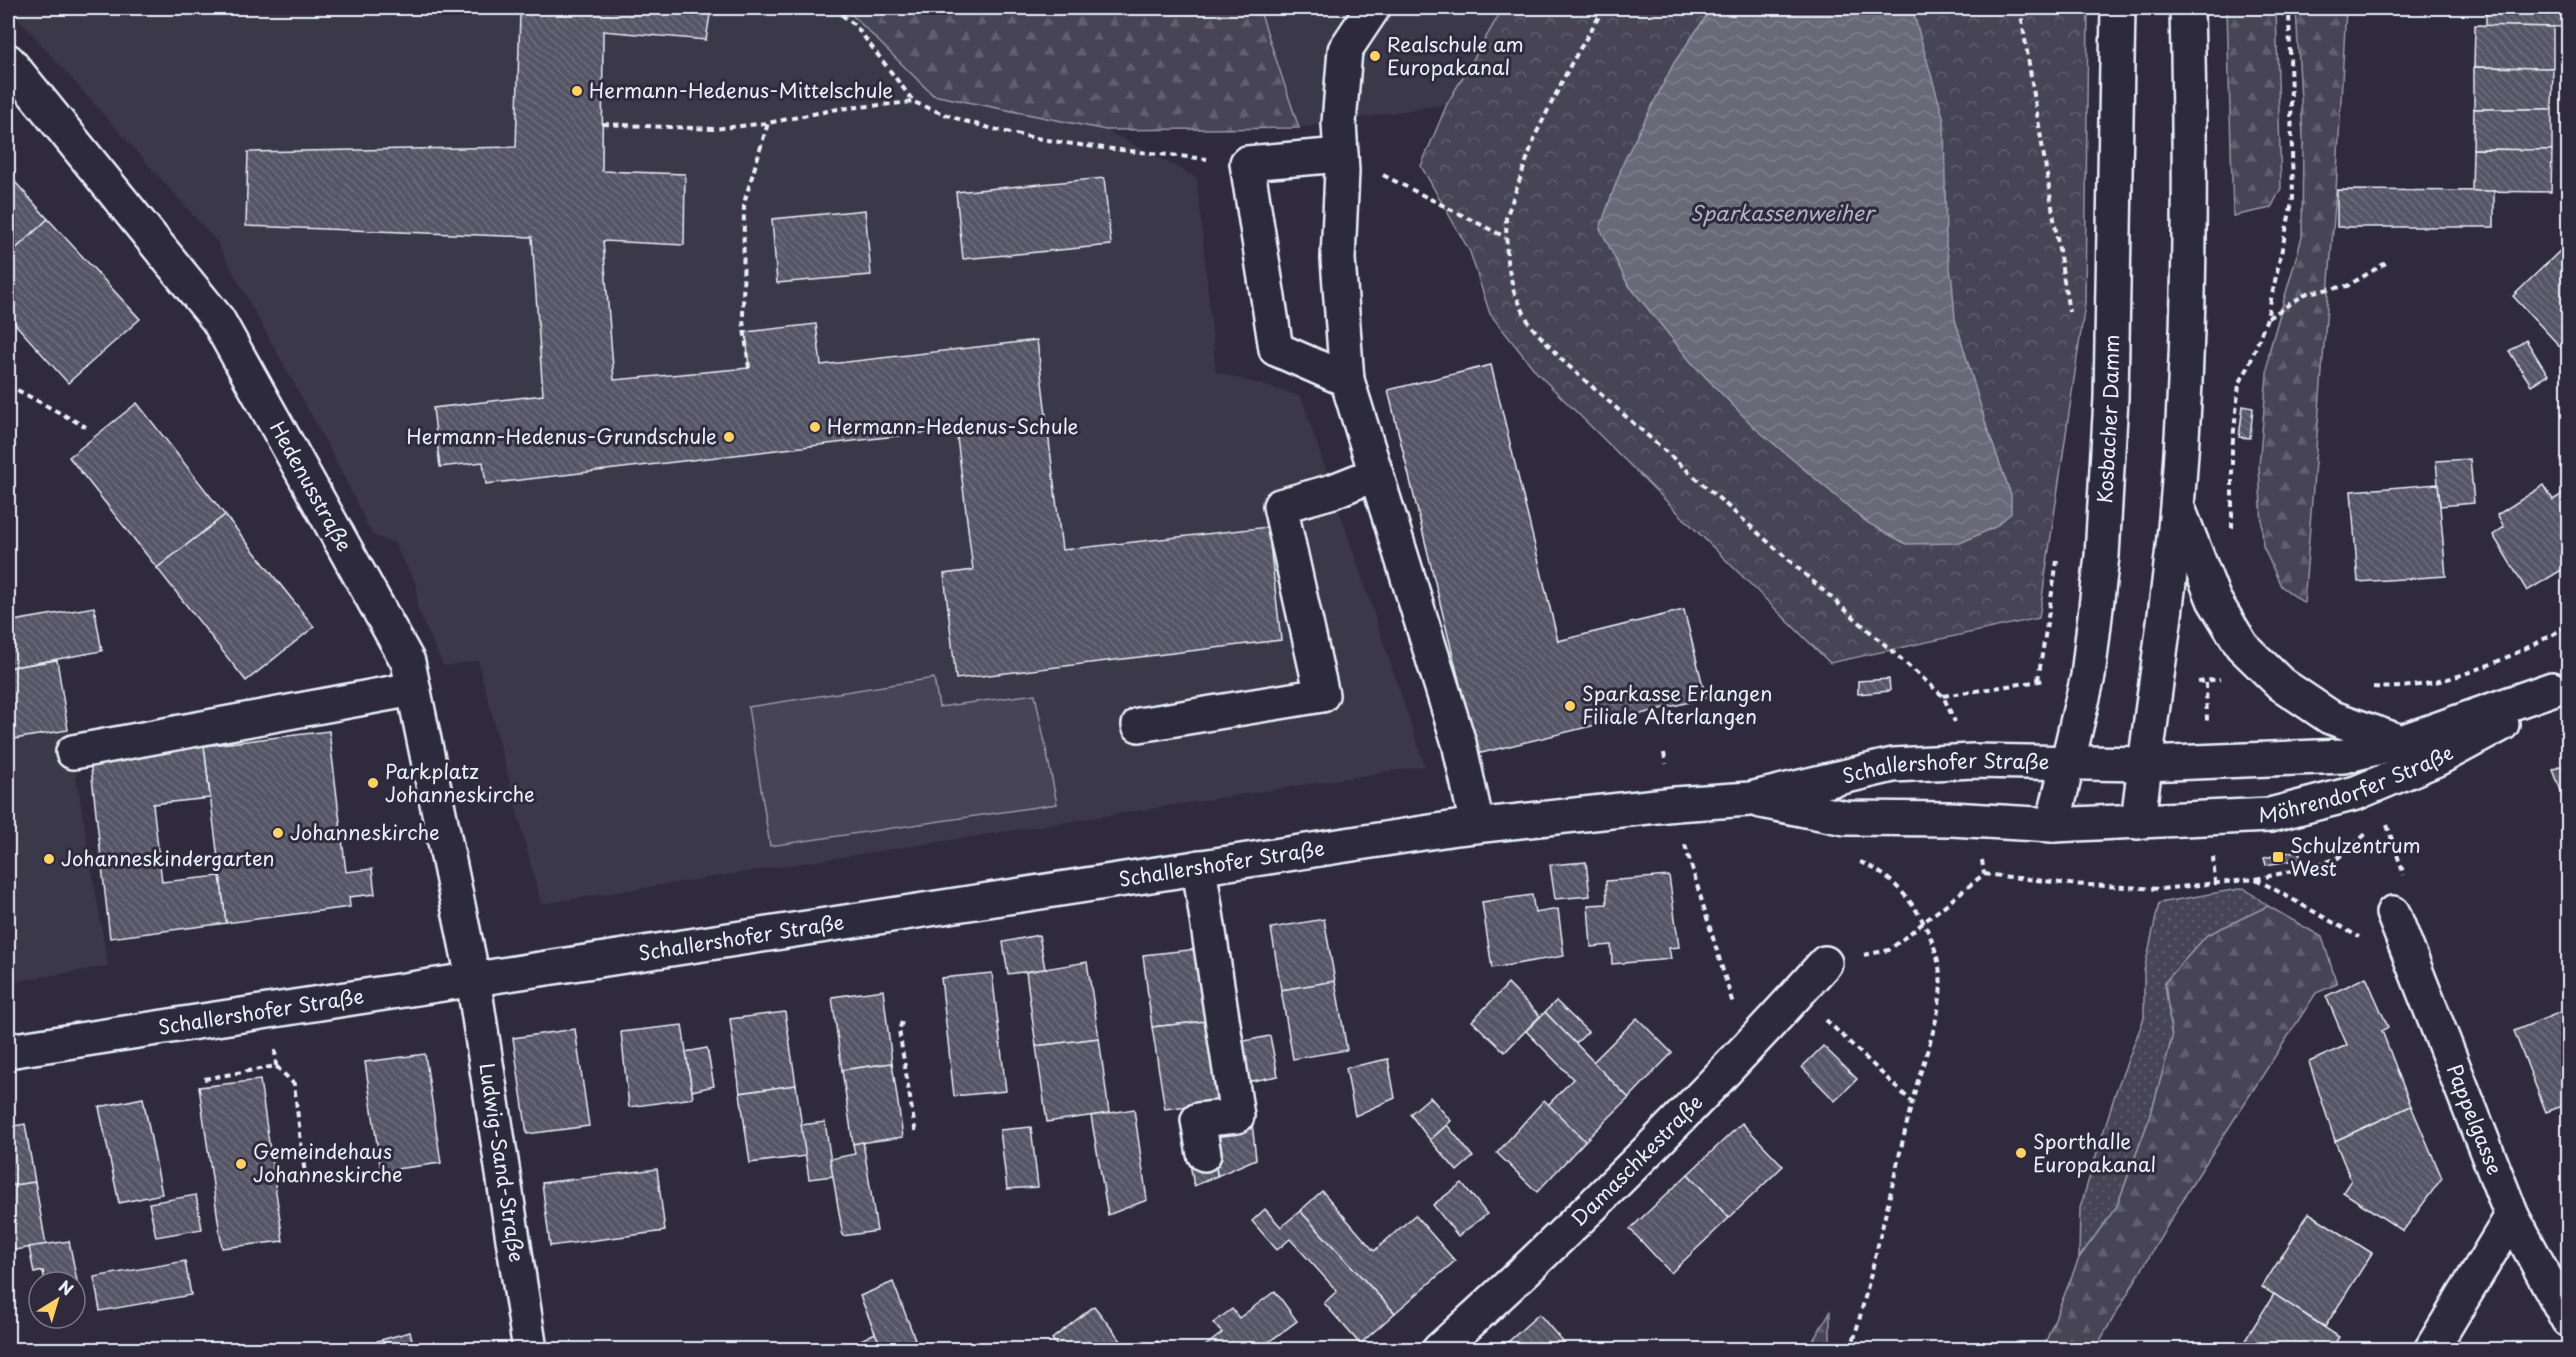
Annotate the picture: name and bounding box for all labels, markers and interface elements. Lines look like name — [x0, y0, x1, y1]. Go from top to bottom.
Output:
place label: Realschule am Europakanal — [1387, 29, 1524, 82]
marker: Realschule am Europakanal — [1368, 49, 1382, 63]
place label: Hermann-Hedenus-Mittelschule — [589, 75, 893, 105]
marker: Hermann-Hedenus-Mittelschule — [570, 84, 584, 98]
water label: Sparkassenweiher — [1690, 196, 1877, 228]
street label: Kosbacher Damm — [2089, 334, 2126, 504]
place label: Hermann-Hedenus-Schule — [827, 411, 1079, 441]
street label: Hedenusstraße — [263, 415, 360, 557]
marker: Hermann-Hedenus-Schule — [808, 420, 822, 434]
place label: Hermann-Hedenus-Grundschule — [407, 421, 717, 451]
marker: Hermann-Hedenus-Grundschule — [722, 430, 736, 444]
place label: Sparkasse Erlangen Filiale Alterlangen — [1582, 678, 1773, 731]
marker: Sparkasse Erlangen Filiale Alterlangen — [1563, 699, 1577, 713]
street label: Möhrendorfer Straße — [2258, 737, 2458, 830]
street label: Schallershofer Straße — [1839, 745, 2049, 791]
place label: Parkplatz Johanneskirche — [385, 756, 535, 809]
marker: Parkplatz Johanneskirche — [366, 776, 380, 790]
place label: Johanneskirche — [290, 817, 440, 847]
marker: Johanneskirche — [271, 826, 285, 840]
place label: Schulzentrum West — [2290, 830, 2421, 883]
street label: Schallershofer Straße — [1117, 832, 1326, 894]
place label: Johanneskindergarten — [61, 843, 275, 873]
marker: Schulzentrum West — [2271, 850, 2285, 864]
marker: Johanneskindergarten — [42, 852, 56, 866]
street label: Schallershofer Straße — [636, 906, 846, 968]
street label: Schallershofer Straße — [156, 980, 366, 1042]
street label: Pappelgasse — [2440, 1060, 2510, 1179]
street label: Ludwig-Sand-Straße — [472, 1061, 532, 1264]
street label: Damaschkestraße — [1564, 1087, 1709, 1233]
place label: Sporthalle Europakanal — [2033, 1126, 2156, 1179]
place label: Gemeindehaus Johanneskirche — [253, 1136, 403, 1189]
marker: Sporthalle Europakanal — [2014, 1146, 2028, 1160]
marker: Gemeindehaus Johanneskirche — [234, 1157, 248, 1171]
north arrow — [27, 1270, 87, 1330]
text: N — [54, 1274, 79, 1301]

